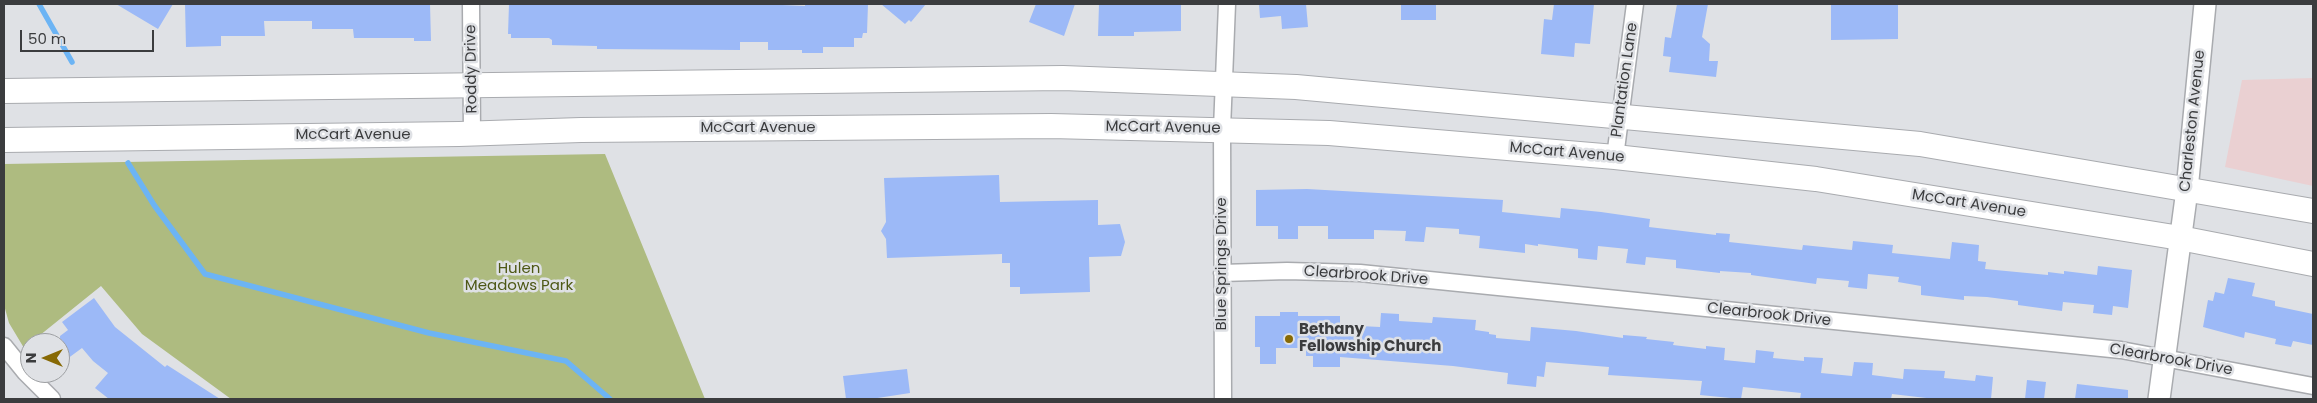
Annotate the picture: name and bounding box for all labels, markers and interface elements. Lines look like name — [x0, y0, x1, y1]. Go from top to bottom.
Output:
scale bar — [22, 20, 156, 52]
street label: Plantation Lane — [1608, 22, 1642, 138]
street label: Roddy Drive — [462, 24, 482, 114]
text: 50 m — [28, 28, 66, 49]
street label: Charleston Avenue — [2177, 49, 2209, 193]
street label: McCart Avenue — [1105, 118, 1221, 138]
street label: McCart Avenue — [700, 119, 816, 137]
street label: McCart Avenue — [295, 126, 411, 144]
street label: McCart Avenue — [1509, 139, 1625, 167]
street label: McCart Avenue — [1911, 186, 2027, 222]
street label: Blue Springs Drive — [1213, 197, 1231, 331]
park label: Hulen Meadows Park — [465, 260, 573, 295]
street label: Clearbrook Drive — [1303, 263, 1429, 289]
street label: Clearbrook Drive — [1706, 300, 1832, 330]
place label: Bethany Fellowship Church — [1299, 321, 1441, 356]
north arrow — [20, 333, 70, 383]
marker: Bethany Fellowship Church — [1283, 333, 1295, 345]
street label: Clearbrook Drive — [2108, 340, 2234, 380]
text: N — [21, 353, 41, 363]

